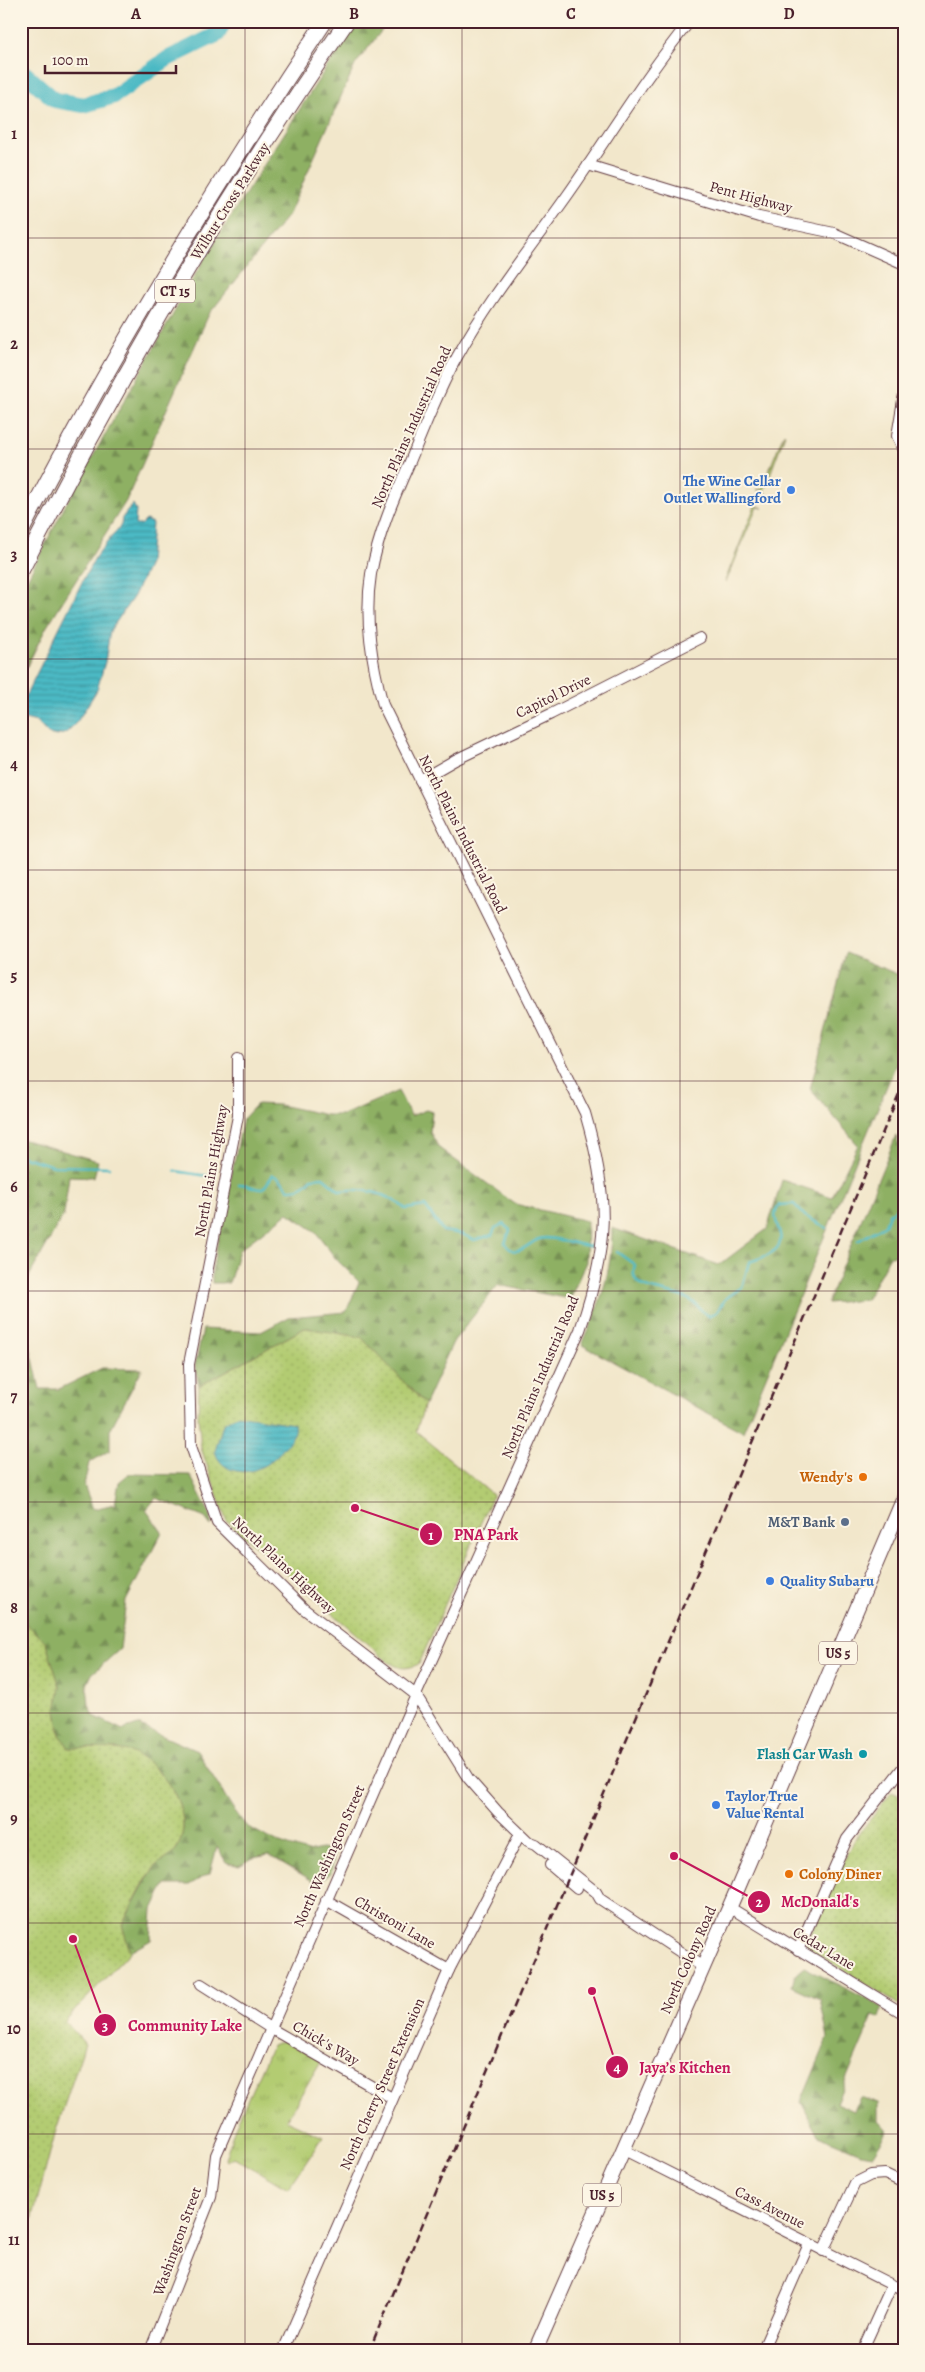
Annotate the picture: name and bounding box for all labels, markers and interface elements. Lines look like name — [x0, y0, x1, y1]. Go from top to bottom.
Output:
text: A — [130, 3, 142, 25]
text: B — [349, 3, 359, 25]
text: C — [566, 3, 576, 25]
text: D — [783, 3, 795, 25]
scale bar — [45, 42, 176, 74]
text: 100 m — [52, 50, 89, 70]
text: 1 — [11, 123, 17, 145]
street label: Wilbur Cross Parkway — [185, 138, 274, 264]
street label: Pent Highway — [707, 176, 795, 218]
road number: CT 15 — [155, 280, 195, 302]
text: 2 — [10, 333, 18, 355]
street label: North Plains Industrial Road — [366, 342, 456, 511]
place label: The Wine Cellar Outlet Wallingford — [664, 471, 782, 508]
marker: The Wine Cellar Outlet Wallingford — [785, 484, 797, 496]
text: 3 — [11, 544, 18, 566]
street label: Capitol Drive — [512, 669, 594, 723]
street label: North Plains Industrial Road — [414, 751, 512, 918]
text: 4 — [10, 754, 18, 776]
text: 5 — [11, 965, 18, 987]
street label: North Plains Highway — [189, 1103, 233, 1239]
text: 6 — [10, 1176, 18, 1198]
street label: North Plains Industrial Road — [497, 1291, 584, 1462]
text: 7 — [11, 1386, 18, 1408]
place label: Wendy's — [799, 1467, 853, 1487]
marker: Wendy's — [857, 1471, 869, 1483]
street label: North Plains Highway — [228, 1512, 340, 1618]
place label: M&T Bank — [768, 1512, 835, 1532]
marker: M&T Bank — [839, 1516, 851, 1528]
callout: PNA Park — [419, 1519, 529, 1550]
text: PNA Park — [454, 1524, 519, 1546]
text: 1 — [428, 1525, 434, 1545]
place label: Quality Subaru — [780, 1571, 875, 1591]
marker: Quality Subaru — [764, 1575, 776, 1587]
text: 8 — [10, 1597, 18, 1619]
road number: US 5 — [819, 1642, 857, 1665]
place label: Flash Car Wash — [757, 1744, 853, 1764]
marker: Flash Car Wash — [857, 1748, 869, 1760]
street label: North Washington Street — [289, 1782, 369, 1930]
place label: Taylor True Value Rental — [725, 1786, 804, 1823]
marker: Taylor True Value Rental — [710, 1799, 722, 1811]
text: 9 — [10, 1808, 18, 1830]
place label: Colony Diner — [799, 1864, 881, 1884]
marker: Colony Diner — [783, 1868, 795, 1880]
callout: McDonald's — [746, 1886, 869, 1917]
street label: Christoni Lane — [351, 1891, 440, 1953]
text: McDonald's — [781, 1891, 859, 1913]
text: 2 — [755, 1892, 763, 1912]
street label: North Colony Road — [655, 1902, 721, 2017]
street label: Cedar Lane — [789, 1922, 859, 1975]
street label: North Cherry Street Extension — [335, 1995, 429, 2173]
callout: Community Lake — [93, 2010, 252, 2041]
text: Community Lake — [128, 2015, 242, 2037]
text: 3 — [102, 2016, 108, 2036]
street label: Chick's Way — [289, 2016, 363, 2070]
text: 10 — [7, 2018, 21, 2040]
callout: Jaya’s Kitchen — [604, 2052, 741, 2083]
text: 4 — [613, 2057, 621, 2077]
text: Jaya’s Kitchen — [639, 2057, 731, 2079]
street label: Cass Avenue — [732, 2181, 809, 2233]
street label: Washington Street — [148, 2184, 206, 2299]
road number: US 5 — [583, 2184, 621, 2206]
text: 11 — [8, 2229, 20, 2251]

